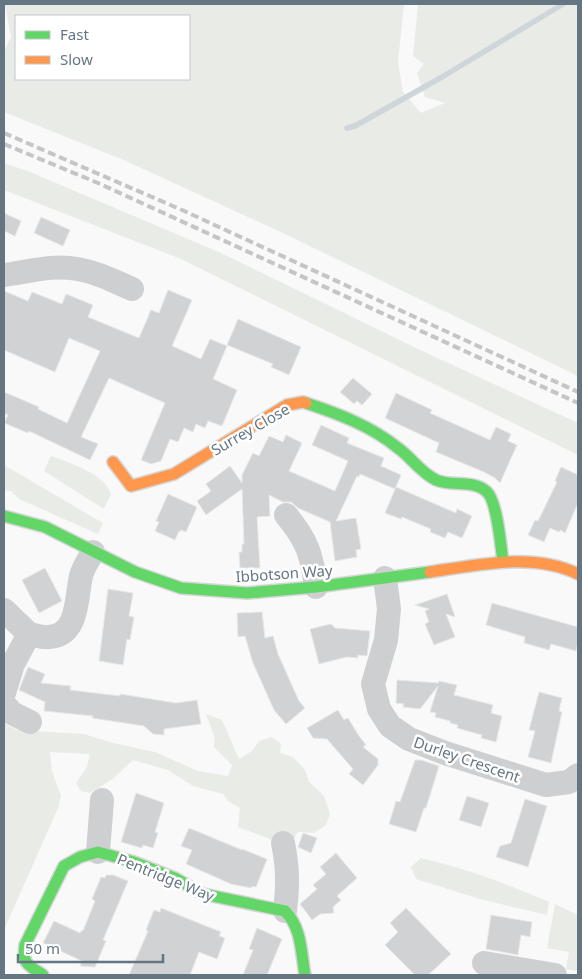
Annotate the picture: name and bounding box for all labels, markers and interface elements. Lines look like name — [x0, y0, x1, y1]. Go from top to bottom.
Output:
legend — [15, 15, 190, 80]
text: Fast — [60, 24, 89, 44]
text: Slow — [60, 49, 93, 69]
street label: Surrey Close — [207, 398, 293, 460]
street label: Ibbotson Way — [235, 560, 334, 586]
street label: Durley Crescent — [411, 731, 523, 787]
street label: Pentridge Way — [115, 848, 218, 906]
scale bar — [18, 932, 162, 964]
text: 50 m — [25, 938, 60, 958]

